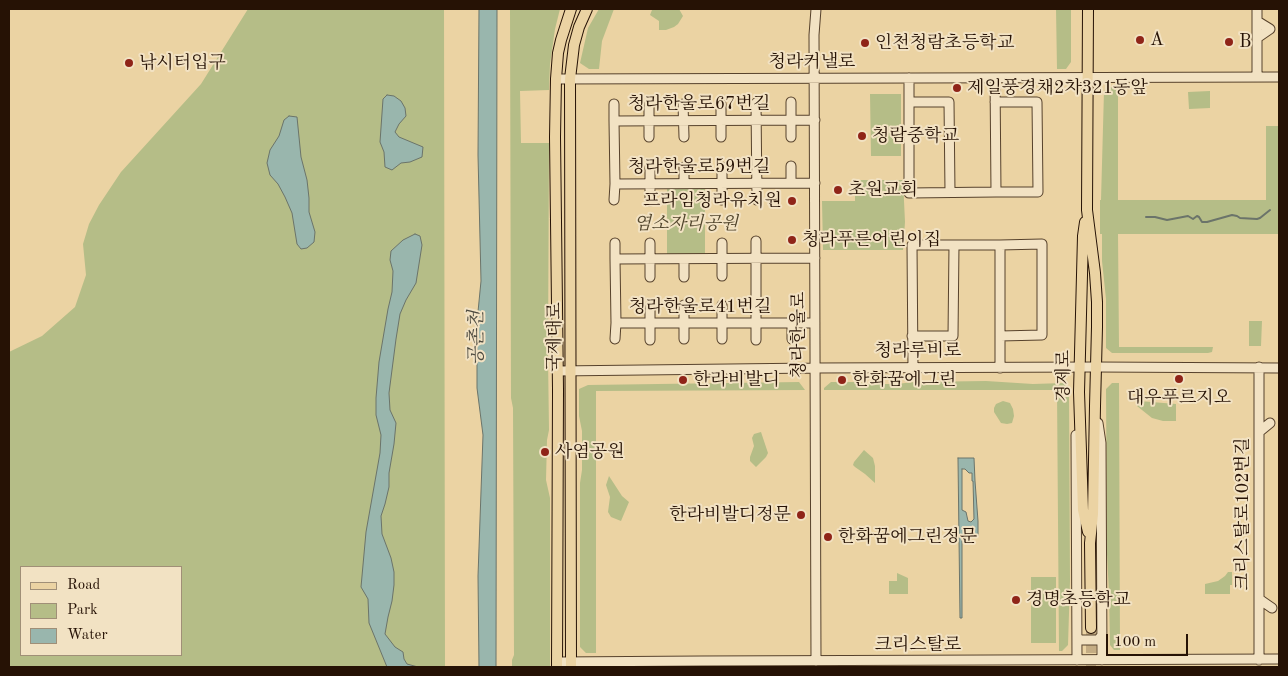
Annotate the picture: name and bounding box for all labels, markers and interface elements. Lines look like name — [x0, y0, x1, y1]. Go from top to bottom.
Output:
place label: A — [1150, 29, 1164, 51]
place label: B — [1239, 31, 1251, 53]
place label: 인천청람초등학교 — [875, 32, 1014, 54]
marker: A — [1134, 34, 1146, 46]
marker: B — [1223, 36, 1235, 48]
marker: 인천청람초등학교 — [859, 37, 871, 49]
street label: 청라커낼로 — [769, 51, 855, 73]
place label: 낚시터입구 — [139, 52, 226, 74]
marker: 낚시터입구 — [123, 57, 135, 69]
place label: 제일풍경채2차321동앞 — [967, 77, 1148, 99]
marker: 제일풍경채2차321동앞 — [951, 82, 963, 94]
street label: 청라한울로67번길 — [628, 93, 770, 115]
place label: 청람중학교 — [872, 125, 959, 147]
marker: 청람중학교 — [856, 130, 868, 142]
street label: 청라한울로59번길 — [628, 156, 770, 178]
place label: 초원교회 — [848, 179, 918, 201]
marker: 초원교회 — [832, 184, 844, 196]
place label: 프라임청라유치원 — [643, 190, 782, 212]
marker: 프라임청라유치원 — [786, 195, 798, 207]
park label: 염소자리공원 — [634, 213, 738, 235]
place label: 청라푸른어린이집 — [802, 229, 941, 251]
marker: 청라푸른어린이집 — [786, 234, 798, 246]
street label: 청라한울로 — [788, 292, 810, 378]
street label: 청라한울로41번길 — [629, 296, 771, 318]
street label: 국제대로 — [544, 302, 566, 372]
water label: 공촌천 — [466, 310, 488, 366]
street label: 청라루비로 — [875, 340, 961, 362]
street label: 경제로 — [1053, 350, 1075, 402]
place label: 한라비발디 — [693, 369, 780, 391]
place label: 한화꿈에그린 — [852, 369, 956, 391]
marker: 대우푸르지오 — [1173, 373, 1185, 385]
marker: 한라비발디 — [677, 374, 689, 386]
marker: 한화꿈에그린 — [836, 374, 848, 386]
place label: 대우푸르지오 — [1127, 387, 1231, 409]
street label: 크리스탈로102번길 — [1232, 437, 1254, 591]
place label: 사염공원 — [555, 441, 625, 463]
marker: 사염공원 — [539, 446, 551, 458]
place label: 한라비발디정문 — [669, 504, 791, 526]
marker: 한라비발디정문 — [795, 509, 807, 521]
place label: 한화꿈에그린정문 — [838, 526, 977, 548]
marker: 한화꿈에그린정문 — [822, 531, 834, 543]
legend — [20, 566, 182, 656]
text: Road — [67, 578, 100, 593]
place label: 경명초등학교 — [1026, 589, 1130, 611]
marker: 경명초등학교 — [1010, 594, 1022, 606]
text: Park — [67, 603, 98, 618]
scale bar — [1108, 624, 1190, 656]
text: Water — [67, 628, 108, 643]
street label: 크리스탈로 — [875, 634, 961, 656]
text: 100 m — [1114, 635, 1156, 650]

